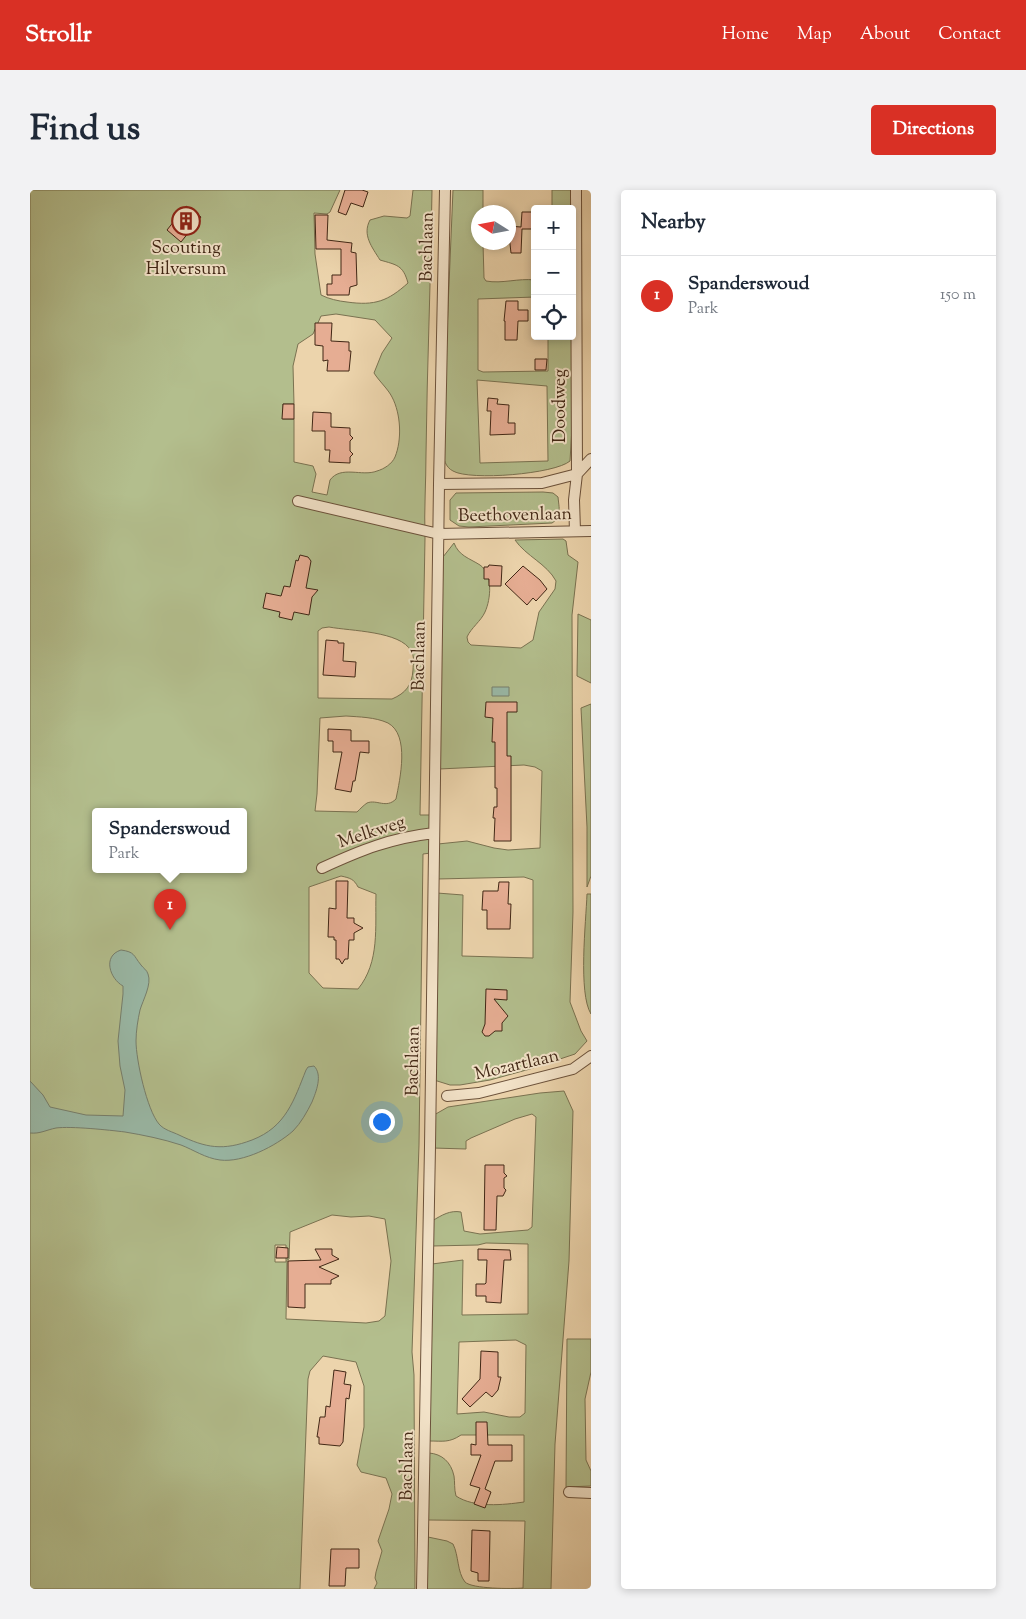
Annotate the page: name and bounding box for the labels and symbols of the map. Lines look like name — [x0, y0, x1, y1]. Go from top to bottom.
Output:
north arrow — [471, 205, 516, 250]
building icon: Scouting Hilversum — [171, 206, 201, 236]
street label: Bachlaan — [414, 211, 442, 282]
place label: Scouting Hilversum — [146, 236, 226, 283]
street label: Doodweg — [548, 369, 574, 443]
street label: Beethovenlaan — [458, 502, 573, 530]
street label: Bachlaan — [406, 620, 434, 691]
street label: Melkweg — [335, 810, 409, 856]
pin: 1 — [154, 889, 186, 930]
street label: Bachlaan — [400, 1025, 428, 1096]
street label: Mozartlaan — [472, 1044, 562, 1088]
your location — [369, 1109, 395, 1135]
street label: Bachlaan — [394, 1430, 422, 1501]

